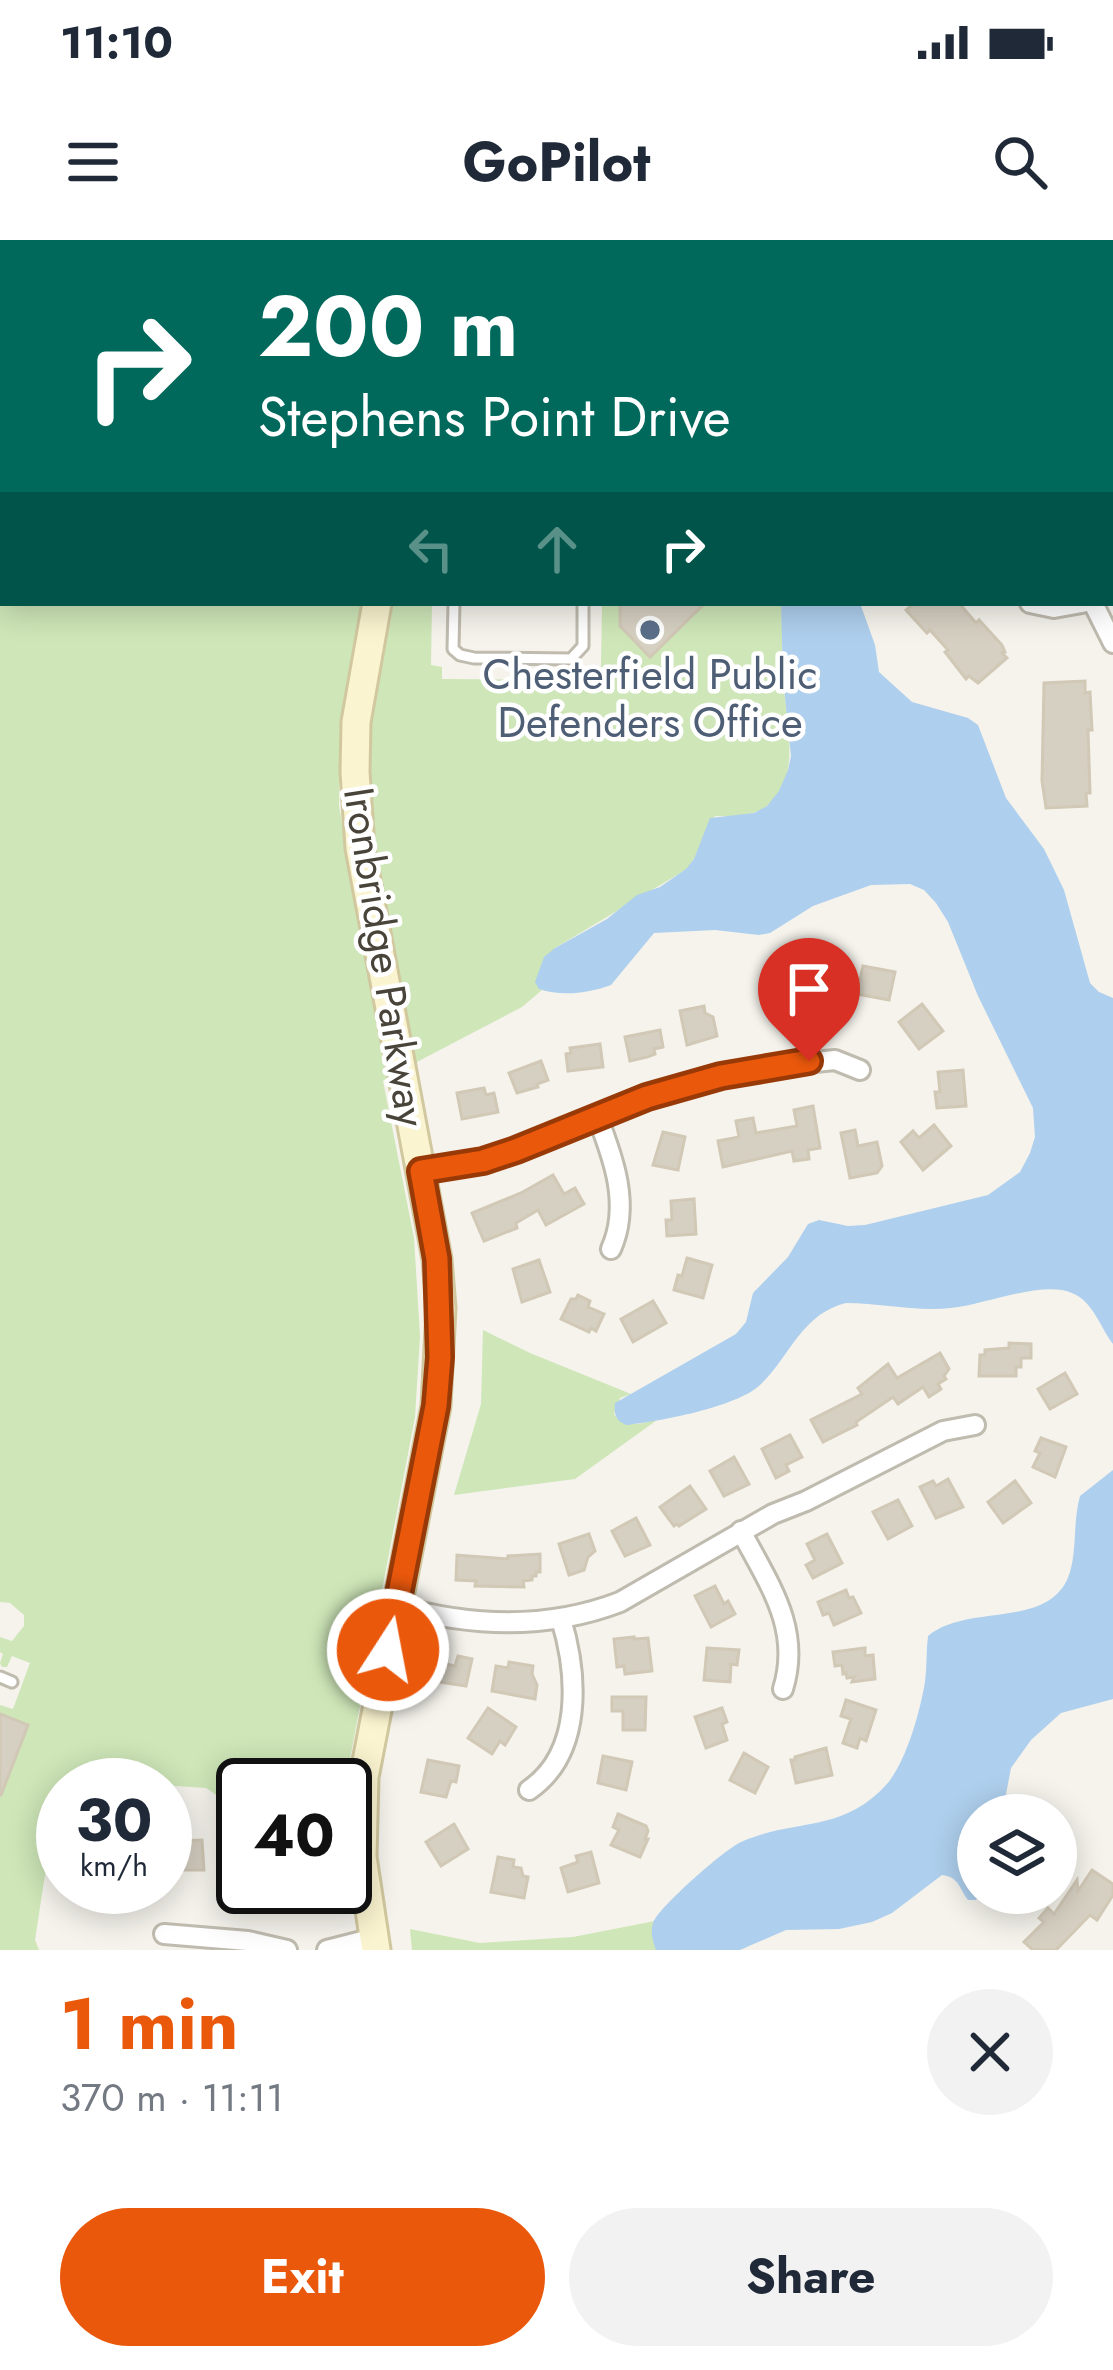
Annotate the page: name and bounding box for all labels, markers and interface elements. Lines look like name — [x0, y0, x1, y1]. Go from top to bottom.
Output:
text: 11:10 — [60, 10, 173, 75]
text: GoPilot — [463, 123, 650, 201]
icon: menu — [60, 129, 126, 195]
icon: search — [987, 129, 1053, 195]
text: 200 m — [258, 266, 518, 388]
icon: right — [60, 288, 216, 444]
text: Stephens Point Drive — [258, 378, 731, 456]
icon: left — [398, 516, 464, 582]
icon: ahead — [524, 516, 590, 582]
icon: right — [650, 516, 716, 582]
marker: Chesterfield Public Defenders Office — [637, 617, 663, 643]
place label: Chesterfield Public Defenders Office — [482, 644, 818, 753]
street label: Ironbridge Parkway — [328, 783, 442, 1132]
pin — [758, 938, 860, 1061]
icon: arrive — [776, 956, 842, 1022]
position arrow — [325, 1587, 451, 1713]
speed limit sign: 40 — [216, 1758, 372, 1914]
text: 30 — [76, 1777, 152, 1864]
map controls — [957, 1794, 1077, 1914]
button: layers — [957, 1794, 1077, 1914]
text: km/h — [80, 1844, 148, 1887]
text: 1 min — [60, 1972, 239, 2076]
button: close — [927, 1989, 1053, 2115]
text: 370 m · 11:11 — [60, 2069, 284, 2126]
button: Exit — [60, 2208, 545, 2346]
button: Share — [569, 2208, 1053, 2346]

